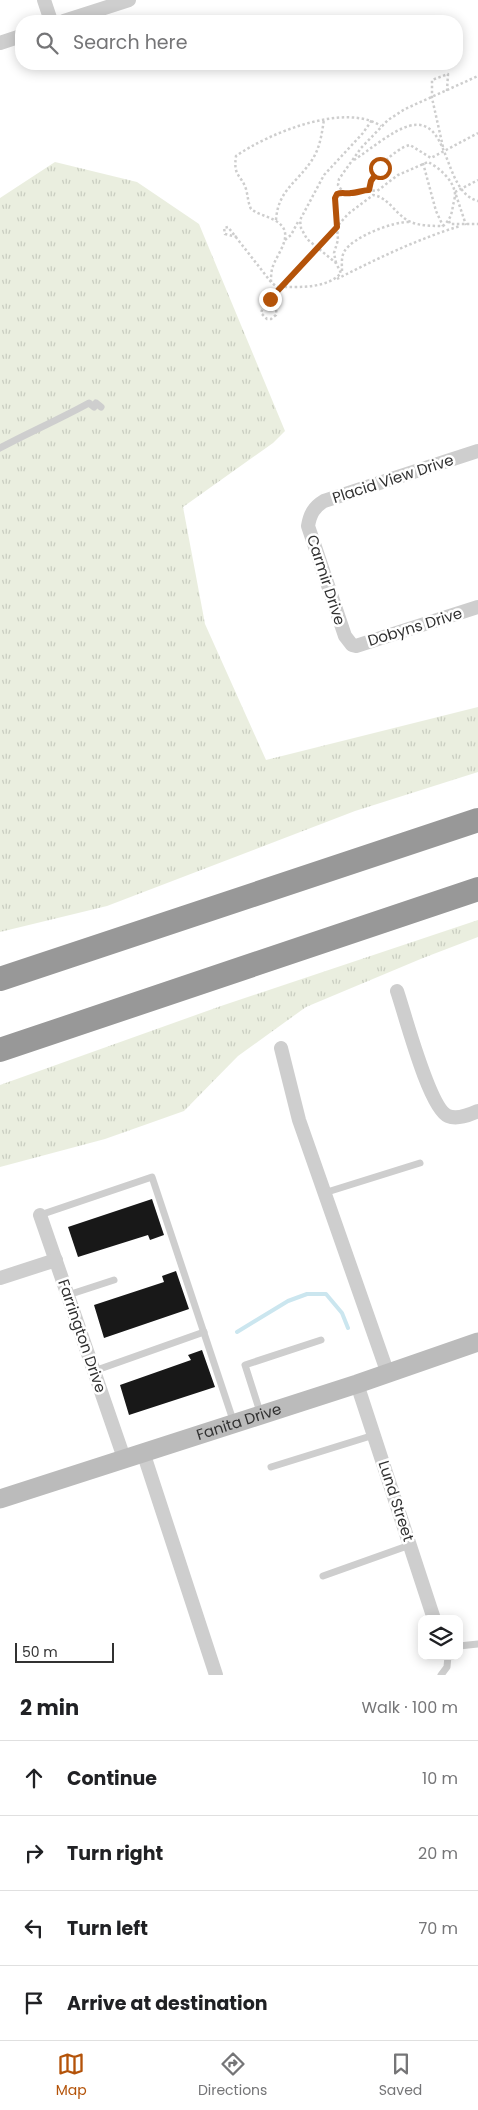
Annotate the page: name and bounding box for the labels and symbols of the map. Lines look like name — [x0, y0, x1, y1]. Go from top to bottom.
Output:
route start — [369, 157, 392, 180]
route end — [259, 288, 282, 311]
street label: Placid View Drive — [329, 449, 456, 508]
street label: Carmir Drive — [302, 532, 351, 628]
street label: Dobyns Drive — [365, 602, 465, 651]
street label: Farrington Drive — [53, 1276, 112, 1395]
street label: Fanita Drive — [194, 1398, 284, 1445]
street label: Lund Street — [374, 1458, 419, 1544]
scale bar — [15, 1640, 114, 1663]

